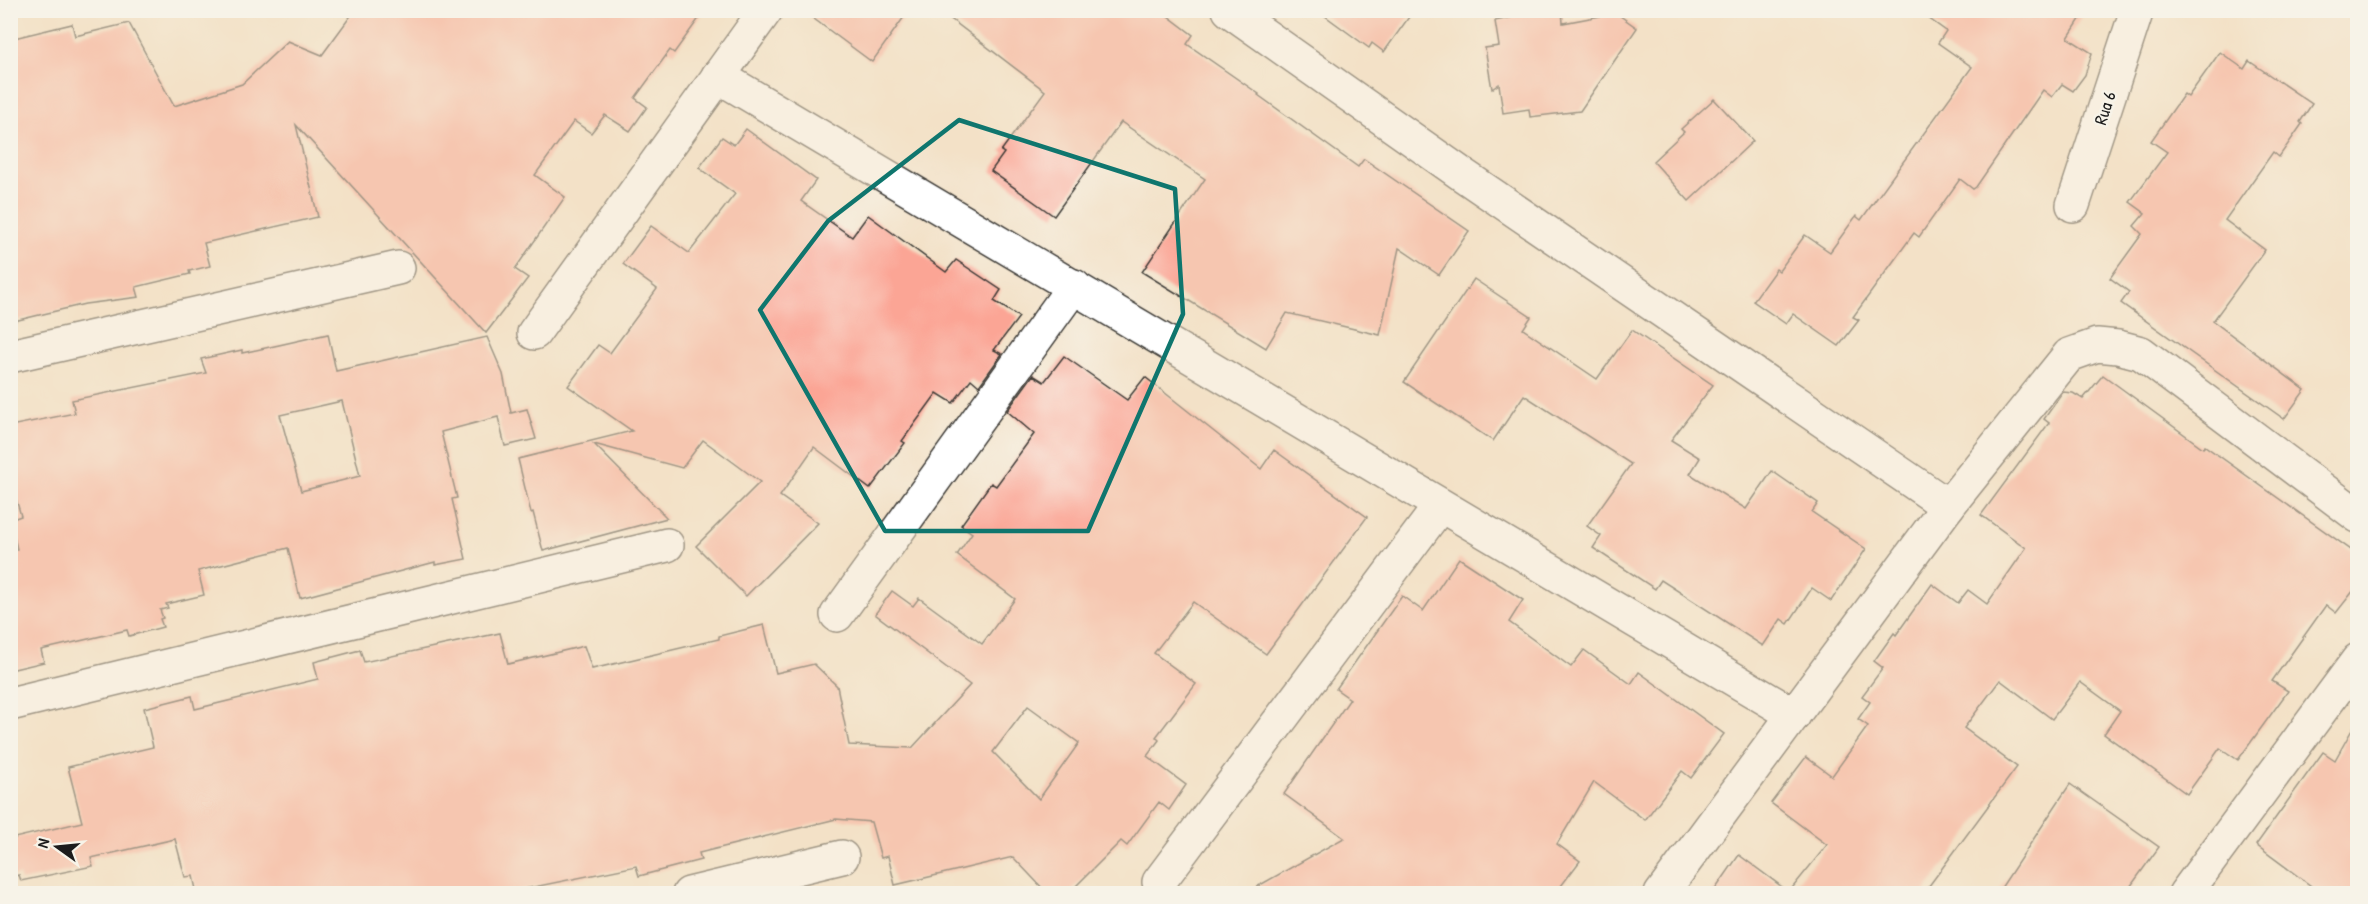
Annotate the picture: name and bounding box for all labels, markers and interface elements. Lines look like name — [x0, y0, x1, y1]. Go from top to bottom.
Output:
street label: Rua 6 — [2087, 88, 2122, 128]
north arrow — [27, 817, 87, 877]
text: N — [31, 836, 54, 850]

